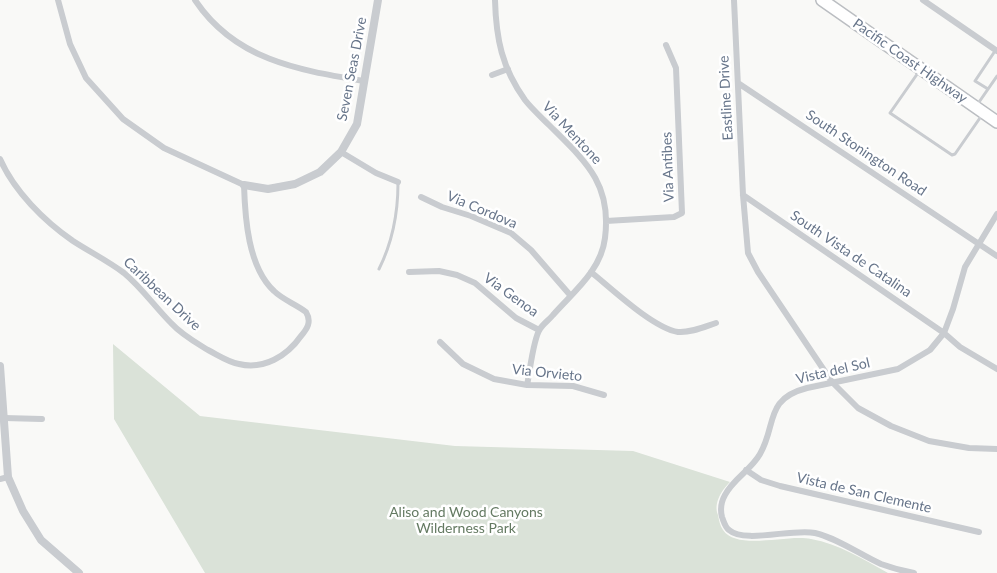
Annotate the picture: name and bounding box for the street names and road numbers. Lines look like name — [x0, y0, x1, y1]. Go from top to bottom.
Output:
street label: Pacific Coast Highway — [849, 15, 971, 107]
street label: Seven Seas Drive — [334, 16, 370, 122]
street label: Eastline Drive — [715, 55, 737, 141]
street label: Via Mentone — [539, 98, 605, 168]
street label: South Stonington Road — [803, 106, 929, 200]
street label: Via Antibes — [658, 131, 678, 203]
street label: Via Cordova — [444, 188, 520, 232]
street label: South Vista de Catalina — [787, 207, 915, 301]
street label: Caribbean Drive — [120, 254, 204, 334]
street label: Via Genoa — [480, 270, 542, 320]
street label: Vista del Sol — [794, 354, 872, 388]
street label: Via Orvieto — [511, 361, 583, 385]
street label: Vista de San Clemente — [795, 469, 933, 517]

